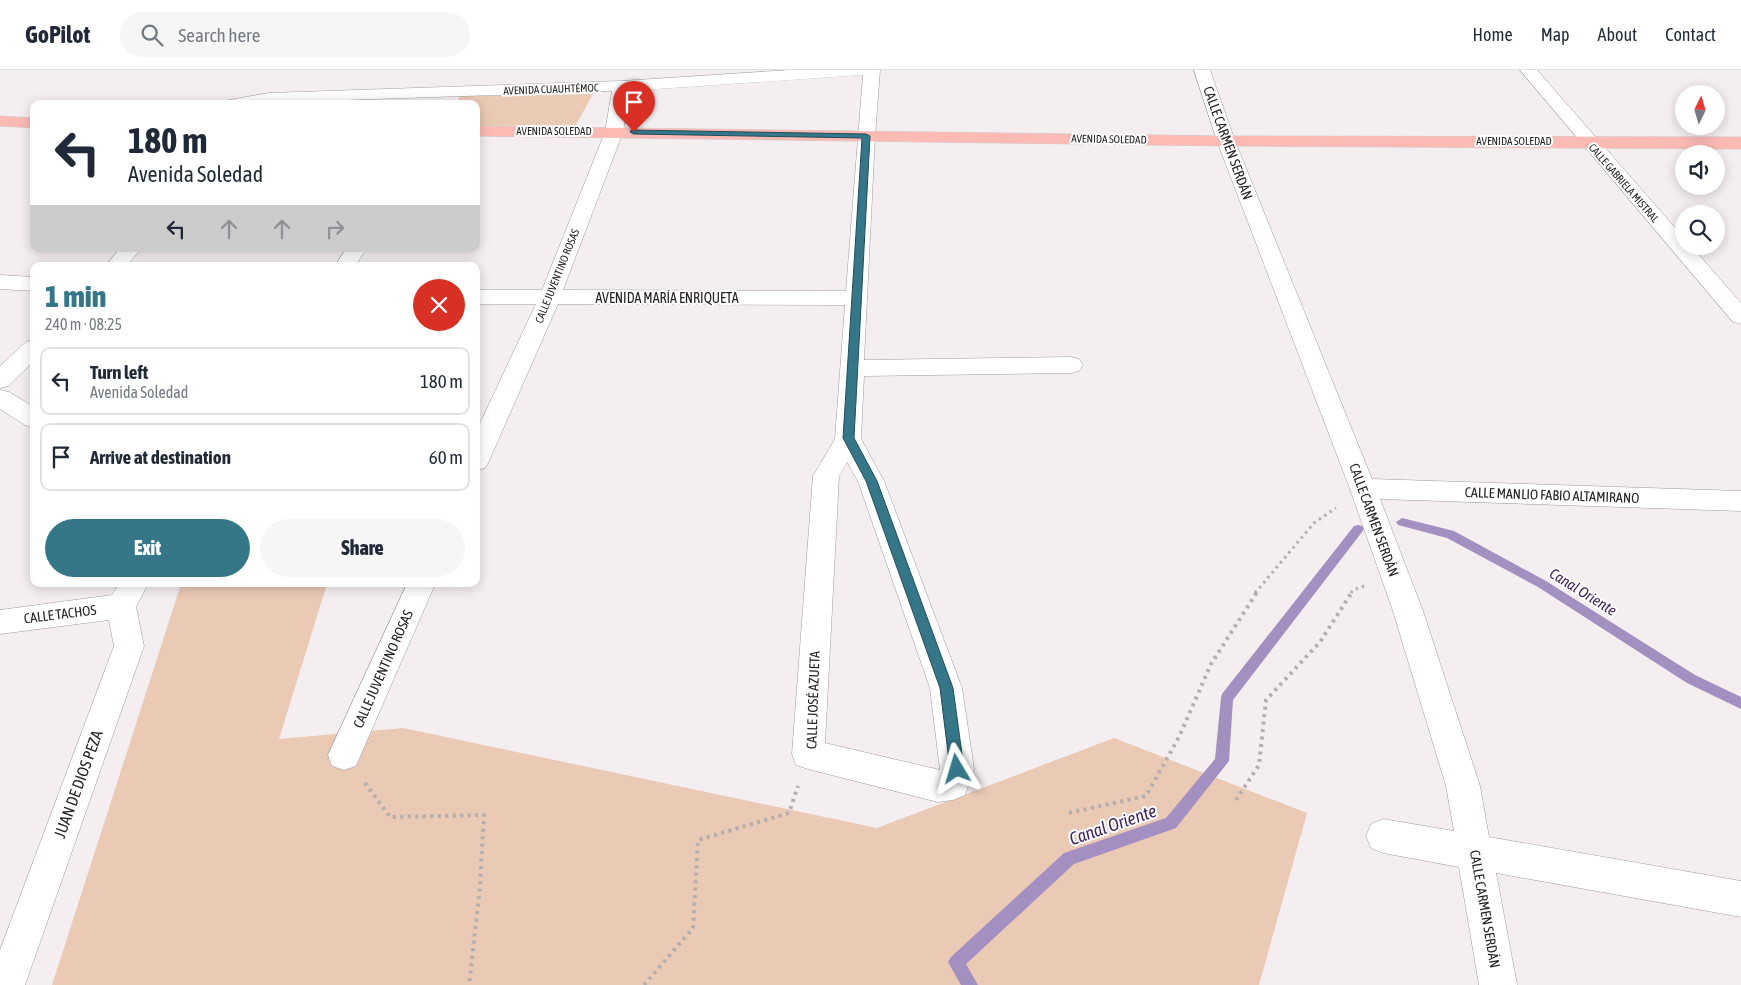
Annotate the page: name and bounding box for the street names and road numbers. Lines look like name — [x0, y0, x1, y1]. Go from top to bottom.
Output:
street label: AVENIDA CUAUHTÉMOC — [503, 81, 599, 97]
street label: CALLE CARMEN SERDÁN — [1200, 84, 1256, 202]
street label: AVENIDA SOLEDAD — [516, 125, 592, 137]
street label: AVENIDA SOLEDAD — [1071, 132, 1147, 146]
street label: AVENIDA SOLEDAD — [1476, 135, 1552, 147]
street label: CALLE GABRIELA MISTRAL — [1587, 141, 1662, 225]
street label: CALLE JUVENTINO ROSAS — [533, 227, 581, 325]
street label: AVENIDA MARÍA ENRIQUETA — [595, 290, 739, 306]
street label: CALLE CARMEN SERDÁN — [1346, 461, 1402, 579]
street label: CALLE MANLIO FABIO ALTAMIRANO — [1464, 484, 1640, 506]
street label: CALLE TACHOS — [23, 602, 97, 626]
street label: CALLE JUVENTINO ROSAS — [350, 607, 416, 730]
street label: CALLE JOSÉ AZUETA — [803, 651, 823, 749]
street label: JUAN DE DIOS PEZA — [50, 728, 106, 840]
street label: CALLE CARMEN SERDÁN — [1467, 849, 1503, 969]

